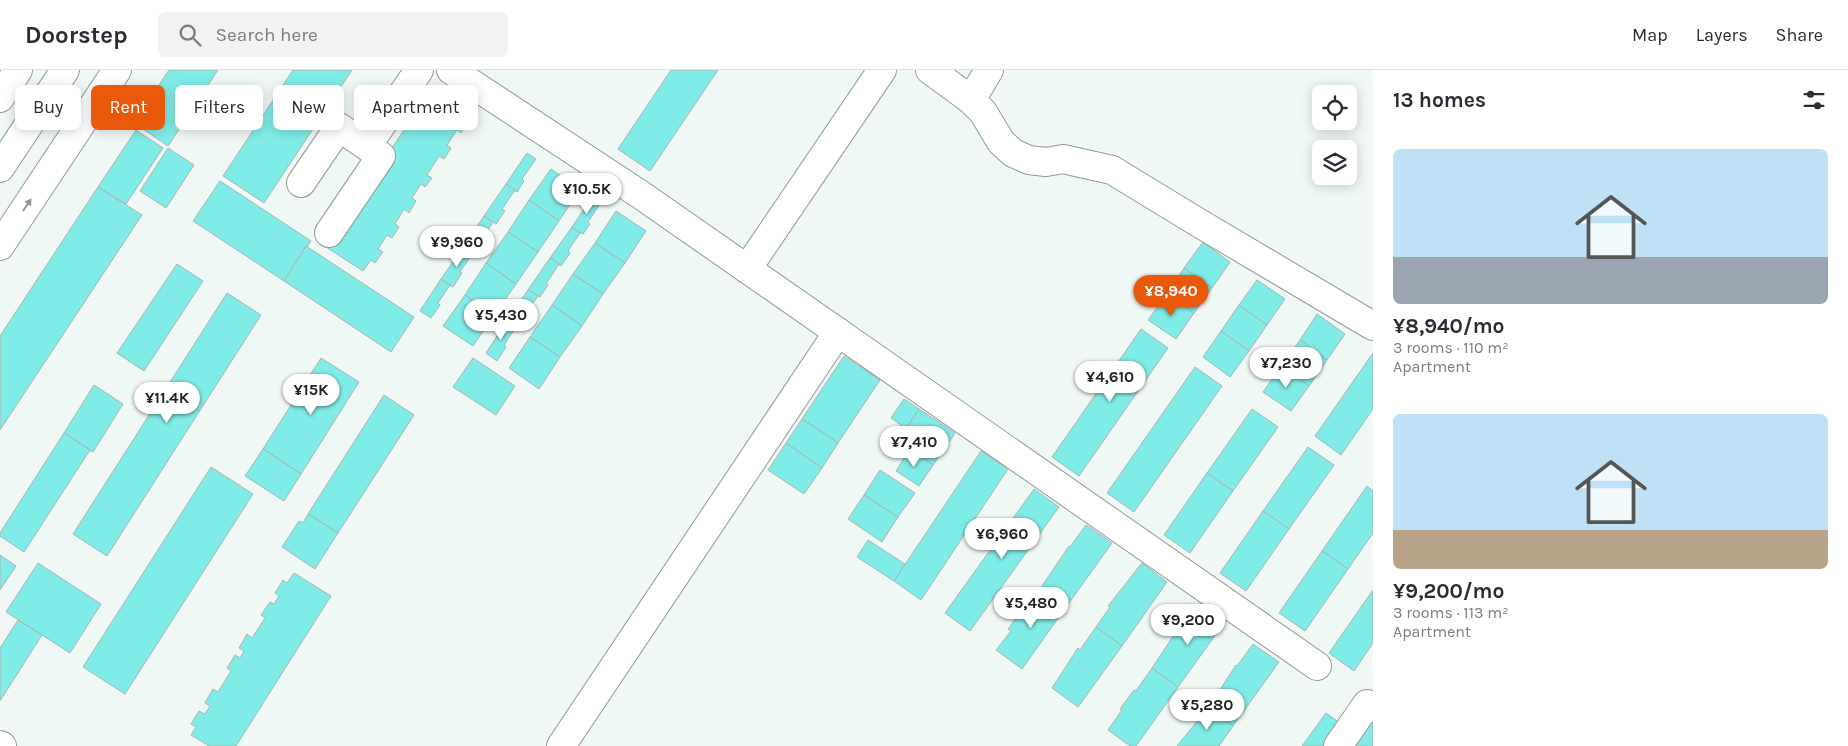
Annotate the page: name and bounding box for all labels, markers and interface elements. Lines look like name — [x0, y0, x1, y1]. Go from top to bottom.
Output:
search box — [158, 12, 508, 57]
text: Doorstep — [25, 21, 128, 49]
icon: search — [176, 21, 204, 49]
text: Search here — [216, 24, 318, 46]
text: Map — [1632, 24, 1668, 46]
text: Layers — [1696, 24, 1748, 46]
text: Share — [1776, 24, 1823, 46]
chip: Buy — [15, 85, 81, 130]
chip: Rent — [91, 85, 165, 130]
chip: Filters — [175, 85, 263, 130]
chip: New — [273, 85, 344, 130]
chip: Apartment — [354, 85, 478, 130]
map controls — [1312, 85, 1357, 185]
button: locate — [1312, 85, 1357, 130]
icon: filters — [1800, 86, 1828, 114]
text: 13 homes — [1393, 88, 1486, 112]
button: layers — [1312, 140, 1357, 185]
pin: ¥10.5K — [546, 172, 628, 215]
text: ¥10.5K — [563, 179, 611, 198]
icon: home — [1566, 182, 1656, 272]
one-way arrow — [22, 199, 32, 212]
pin: ¥9,960 — [416, 226, 498, 268]
text: ¥9,960 — [431, 232, 483, 251]
pin: ¥8,940 — [1130, 274, 1212, 317]
text: ¥8,940 — [1144, 281, 1198, 300]
pin: ¥5,430 — [460, 298, 542, 341]
text: ¥5,430 — [475, 305, 527, 324]
text: ¥8,940/mo — [1393, 314, 1505, 338]
text: 3 rooms · 110 m² — [1393, 338, 1509, 357]
pin: ¥7,230 — [1245, 346, 1327, 389]
text: ¥7,230 — [1260, 353, 1312, 372]
text: Apartment — [1393, 357, 1471, 376]
pin: ¥4,610 — [1069, 360, 1151, 403]
text: ¥4,610 — [1086, 367, 1134, 386]
pin: ¥15K — [281, 374, 341, 416]
text: ¥15K — [294, 380, 328, 399]
pin: ¥11.4K — [126, 382, 208, 424]
text: ¥11.4K — [145, 388, 189, 407]
pin: ¥7,410 — [873, 426, 955, 468]
text: ¥7,410 — [891, 432, 937, 451]
icon: home — [1566, 447, 1656, 537]
pin: ¥6,960 — [961, 518, 1043, 560]
text: ¥6,960 — [976, 524, 1028, 543]
text: ¥9,200/mo — [1393, 579, 1504, 603]
pin: ¥5,480 — [990, 586, 1072, 629]
text: ¥5,480 — [1005, 593, 1057, 612]
text: 3 rooms · 113 m² — [1393, 603, 1509, 622]
pin: ¥9,200 — [1147, 604, 1229, 646]
text: ¥9,200 — [1161, 610, 1215, 629]
text: Apartment — [1393, 622, 1471, 641]
pin: ¥5,280 — [1166, 688, 1248, 731]
text: ¥5,280 — [1181, 695, 1233, 714]

